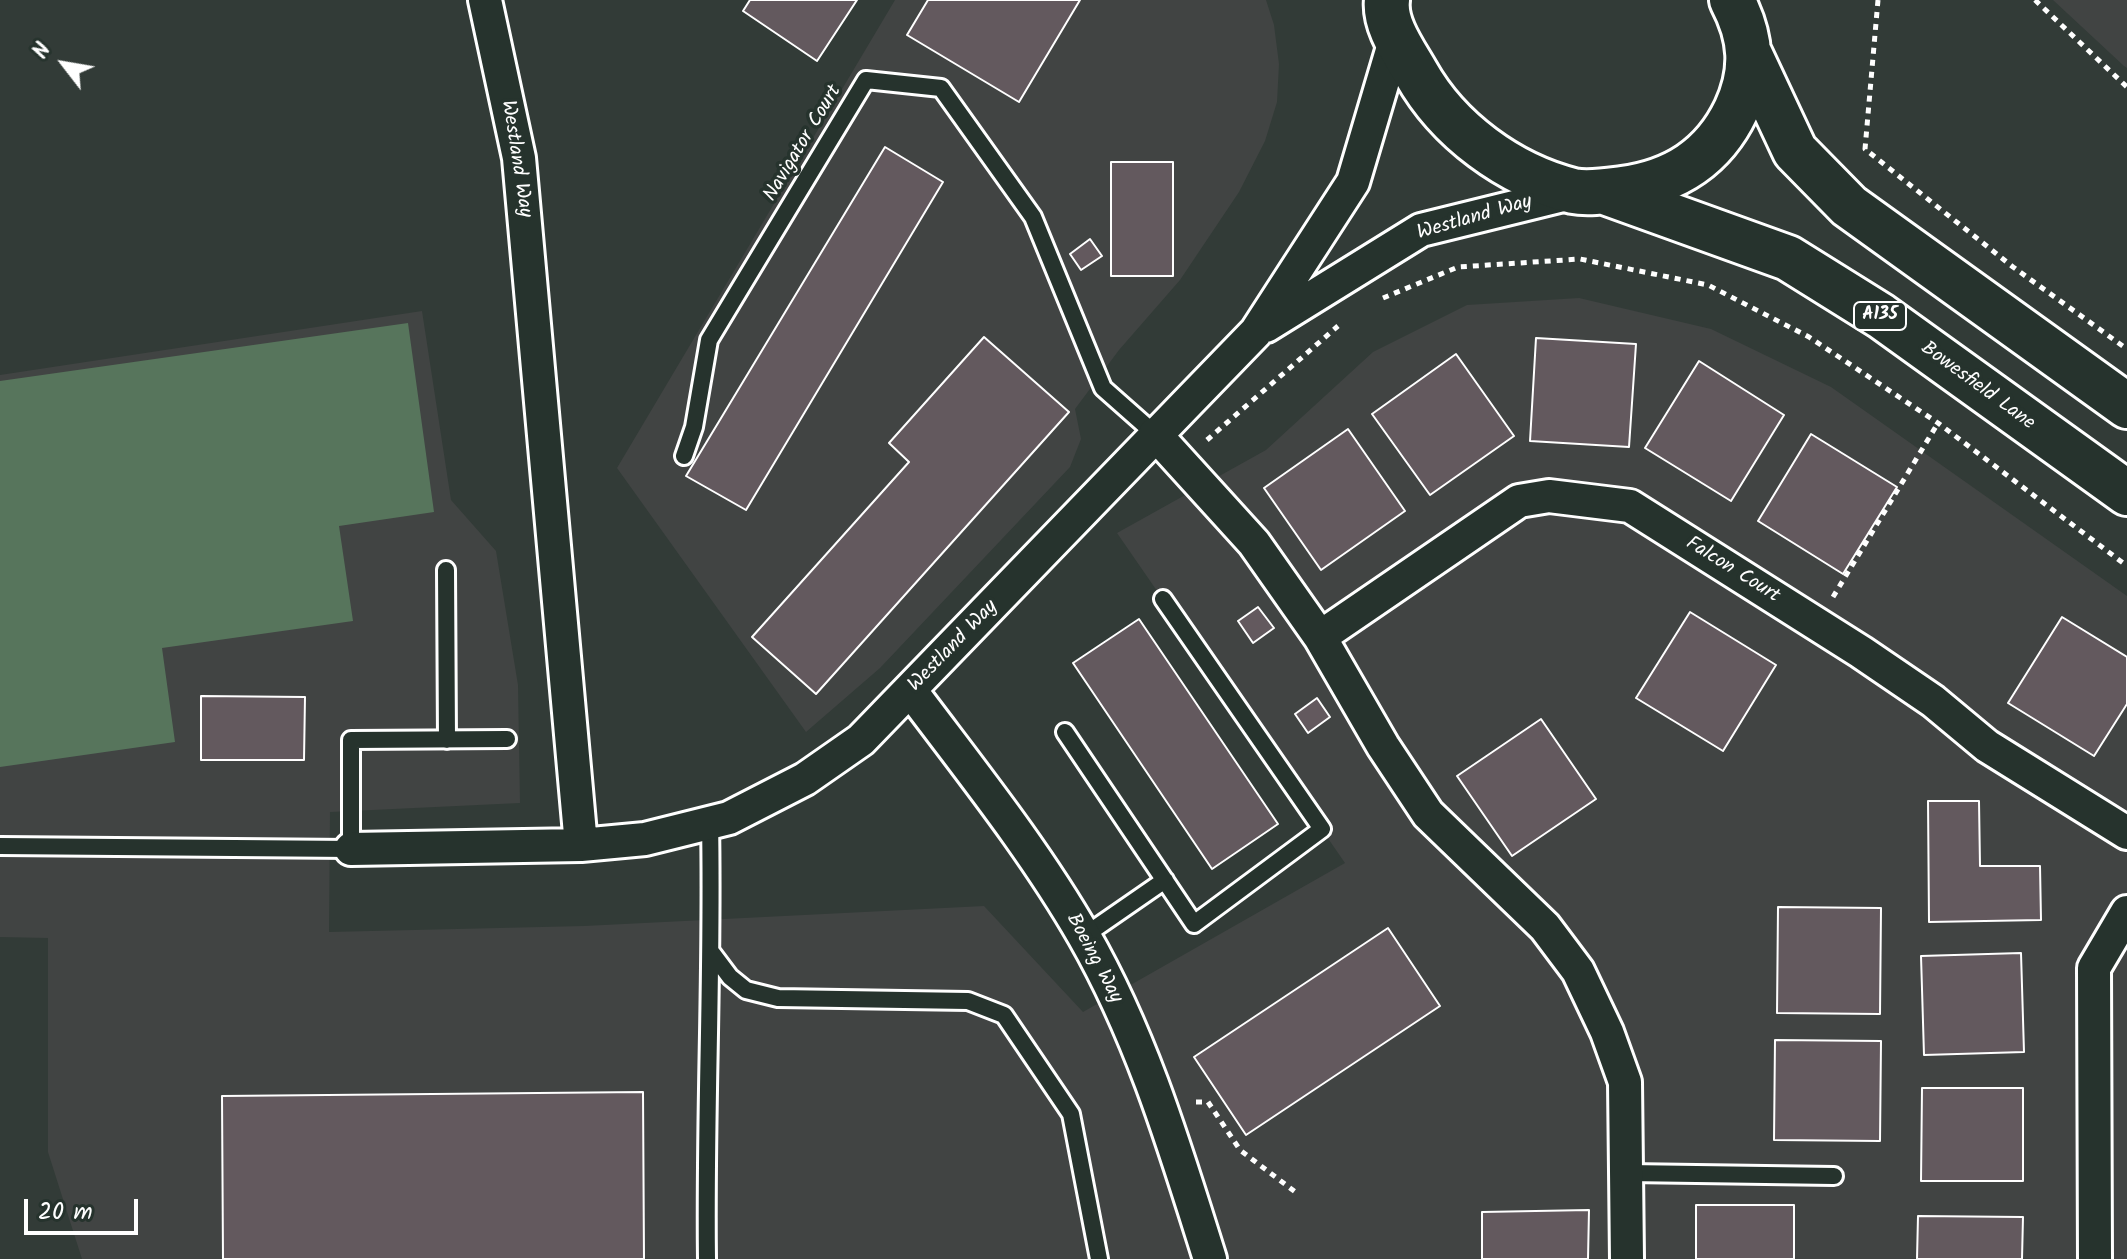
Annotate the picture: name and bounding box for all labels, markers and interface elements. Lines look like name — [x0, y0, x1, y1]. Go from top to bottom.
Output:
north arrow — [24, 24, 104, 104]
text: N — [24, 36, 62, 66]
street label: Navigator Court — [760, 81, 848, 207]
street label: Westland Way — [494, 99, 536, 219]
street label: Westland Way — [1415, 191, 1535, 247]
road number: A135 — [1854, 302, 1906, 330]
street label: Bowesfield Lane — [1915, 338, 2039, 436]
street label: Falcon Court — [1681, 533, 1783, 609]
street label: Westland Way — [904, 596, 1004, 698]
street label: Boeing Way — [1059, 910, 1127, 1008]
scale bar — [28, 1183, 142, 1233]
text: 20 m — [38, 1193, 93, 1232]

